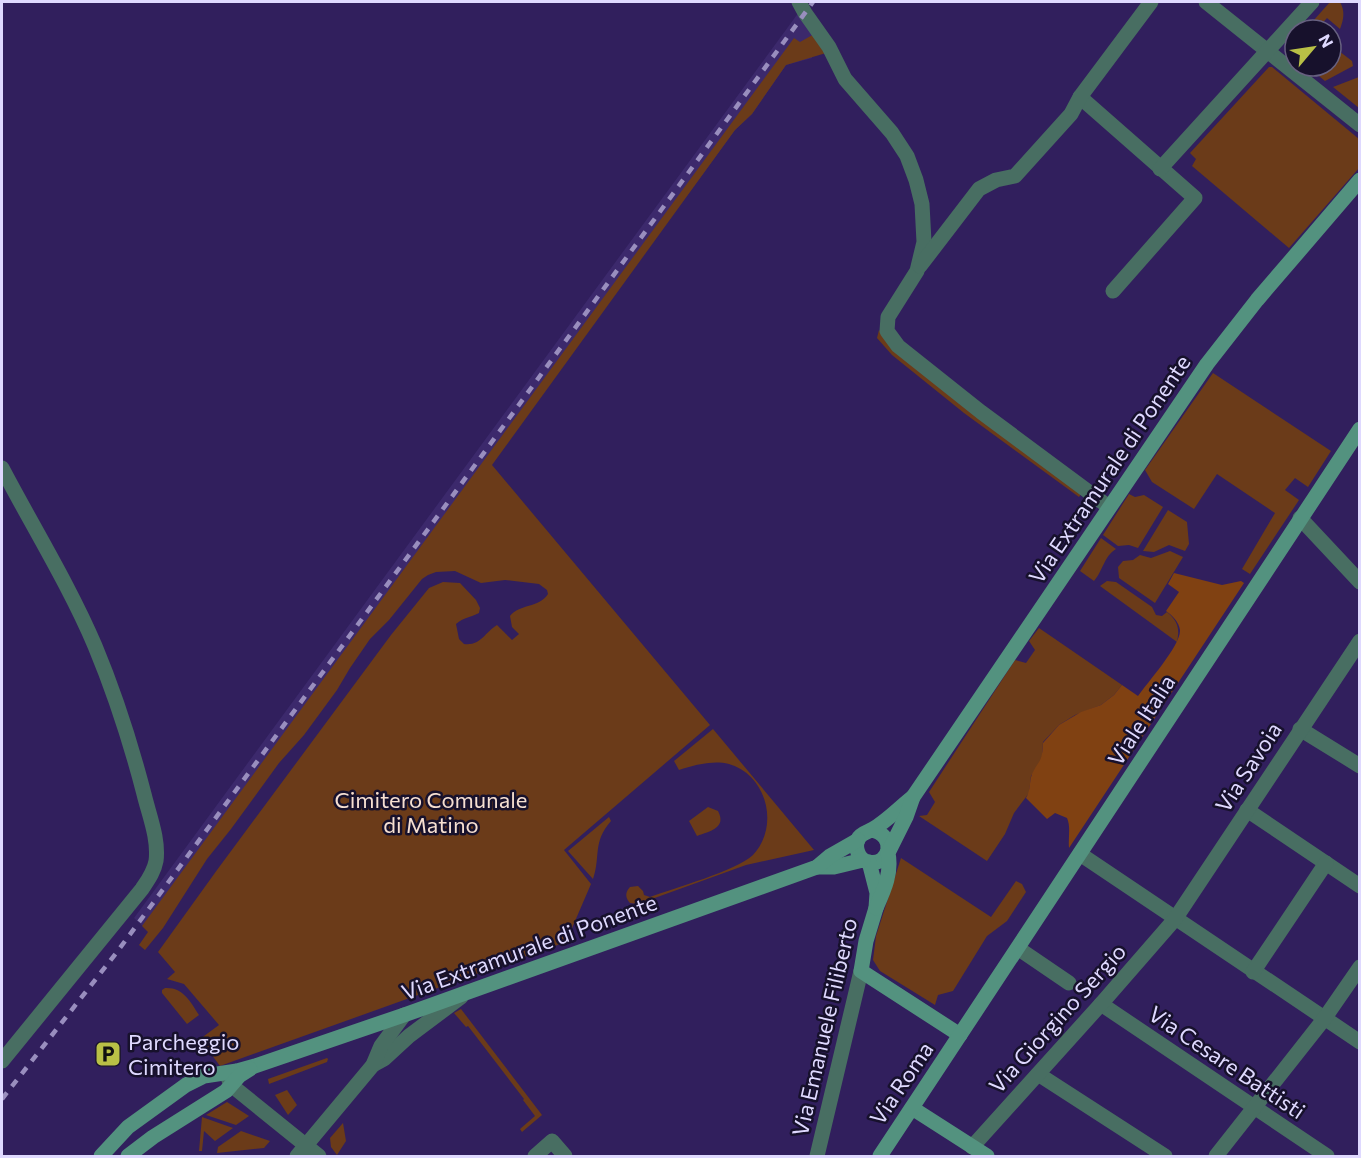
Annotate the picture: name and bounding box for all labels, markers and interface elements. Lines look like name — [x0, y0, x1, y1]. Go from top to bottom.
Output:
north arrow — [1283, 18, 1343, 78]
text: N — [1315, 31, 1338, 50]
street label: Via Extramurale di Ponente — [1022, 350, 1196, 588]
street label: Viale Italia — [1102, 669, 1180, 771]
street label: Via Savoia — [1209, 717, 1287, 817]
park label: Cimitero Comunale di Matino — [335, 786, 527, 838]
street label: Via Extramurale di Ponente — [398, 888, 660, 1006]
street label: Via Emanuele Filiberto — [786, 915, 862, 1139]
street label: Via Giorgino Sergio — [983, 938, 1131, 1098]
street label: Via Cesare Battisti — [1144, 1000, 1310, 1124]
place label: Parcheggio Cimitero — [128, 1028, 239, 1080]
street label: Via Roma — [863, 1036, 939, 1130]
parking icon: Parcheggio Cimitero — [93, 1039, 123, 1069]

